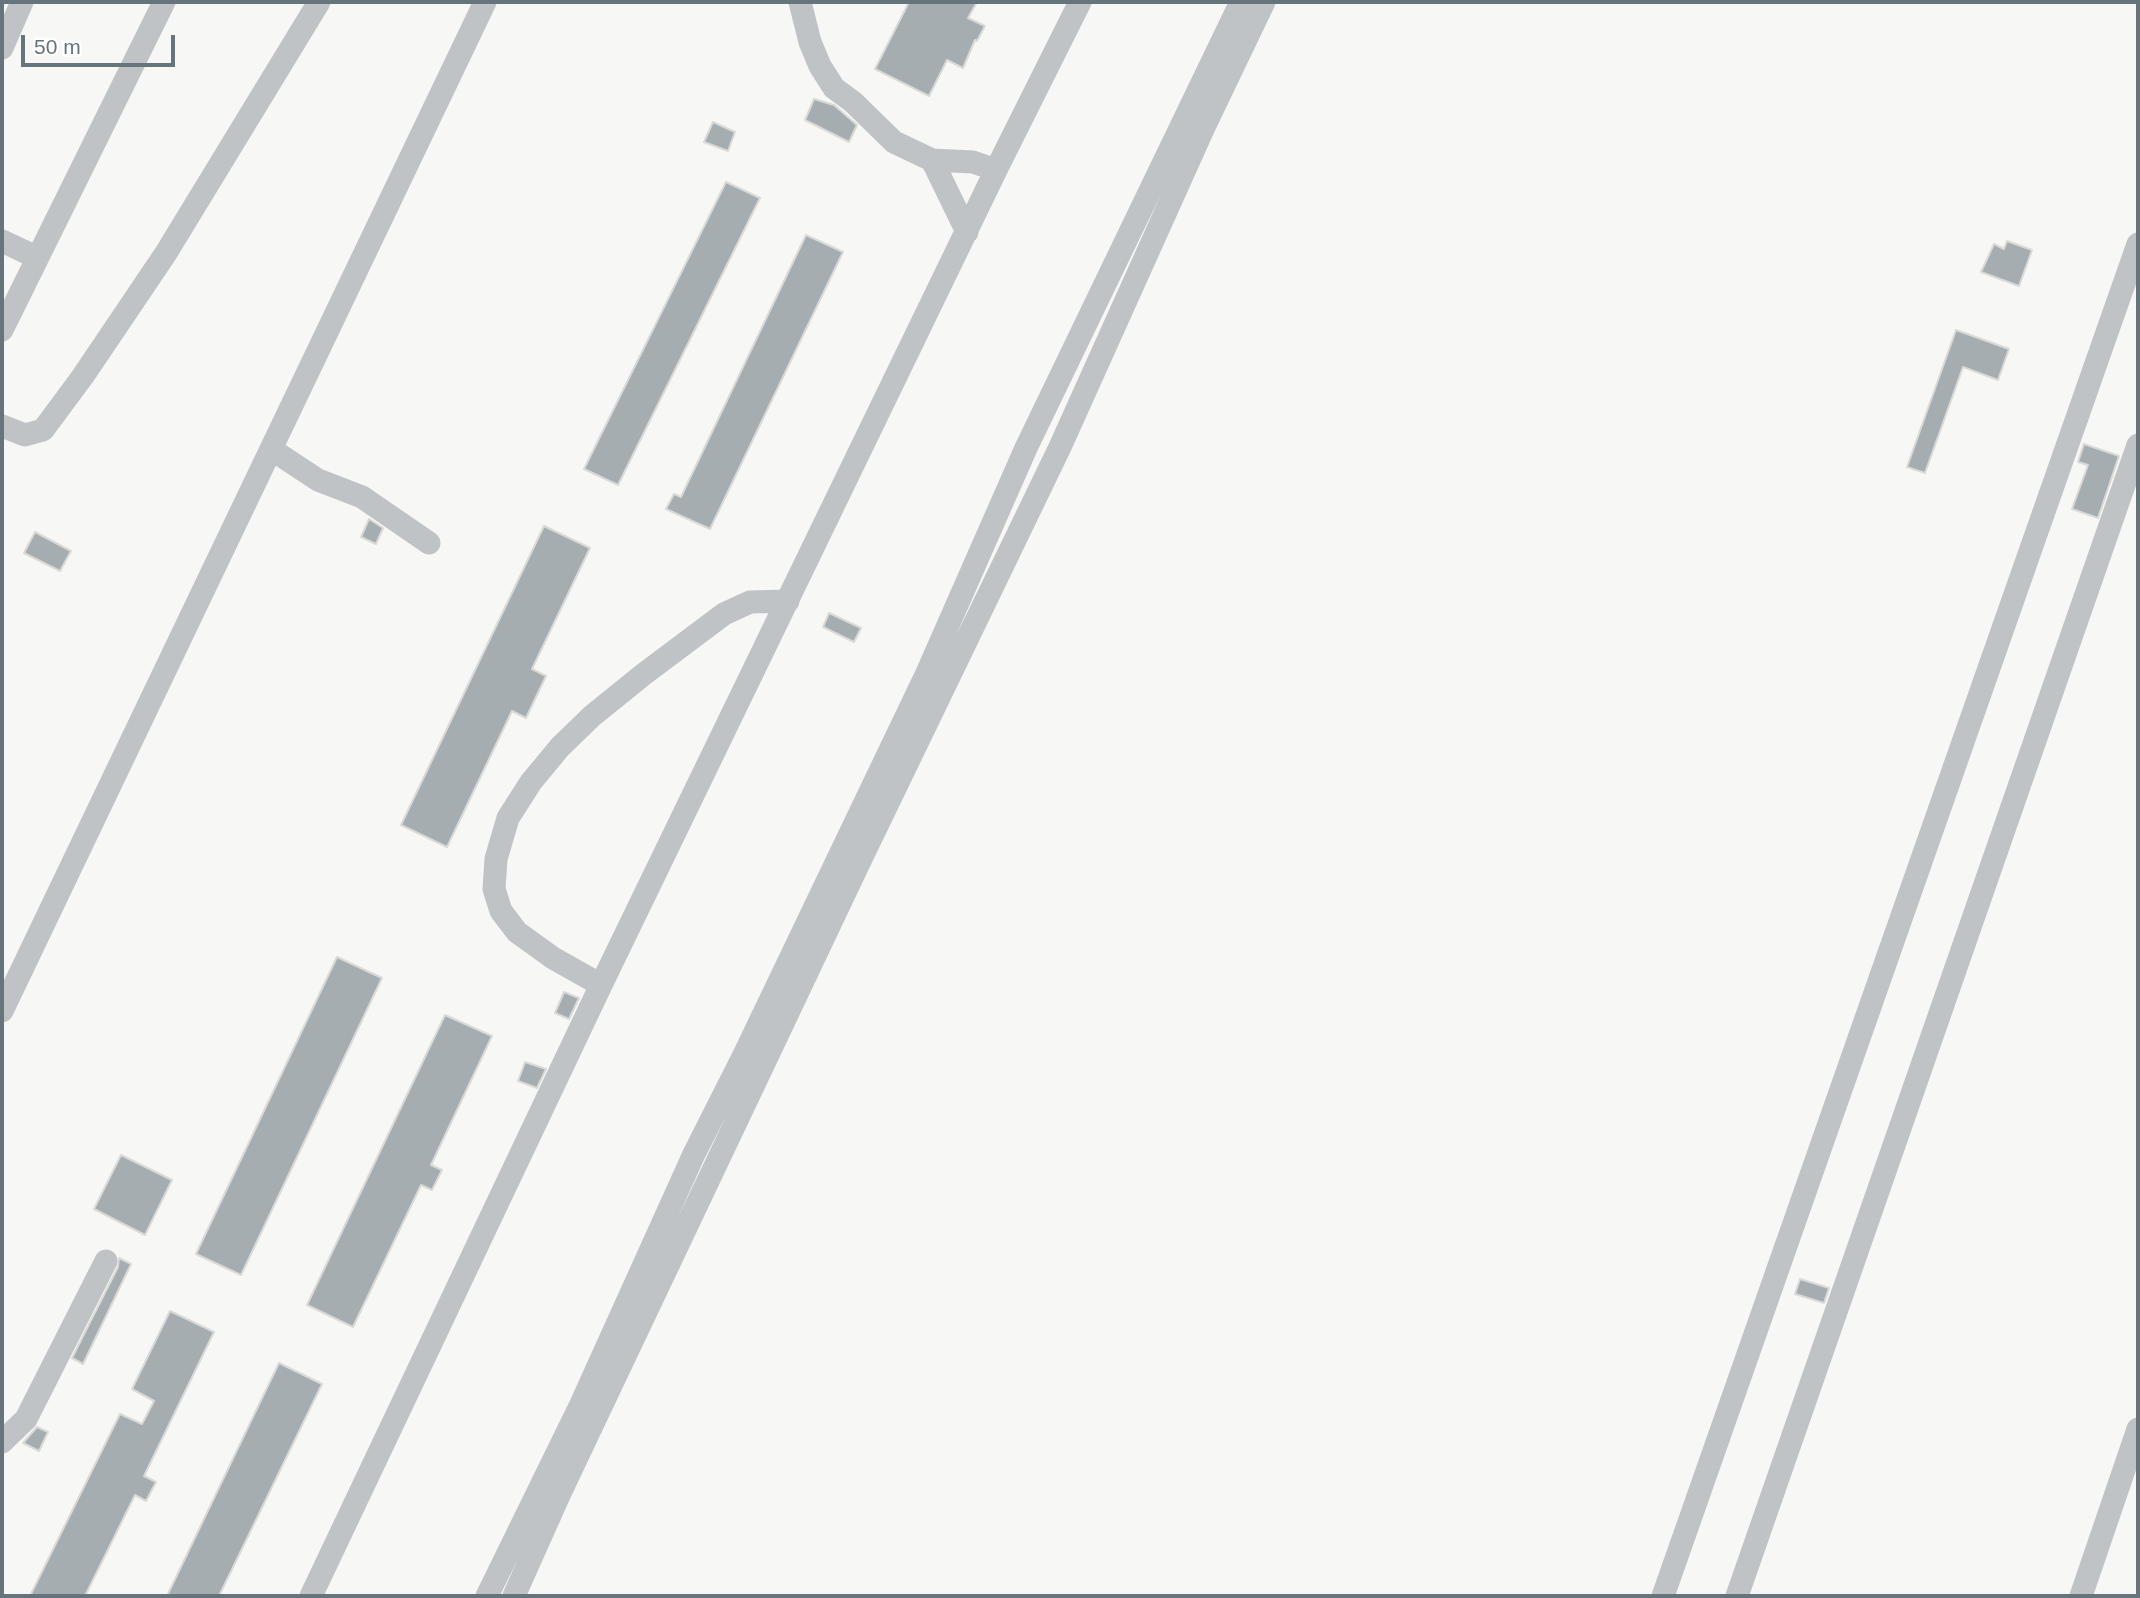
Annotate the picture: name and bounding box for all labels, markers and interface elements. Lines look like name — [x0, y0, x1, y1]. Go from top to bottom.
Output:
scale bar — [24, 21, 178, 65]
text: 50 m — [34, 35, 81, 58]

